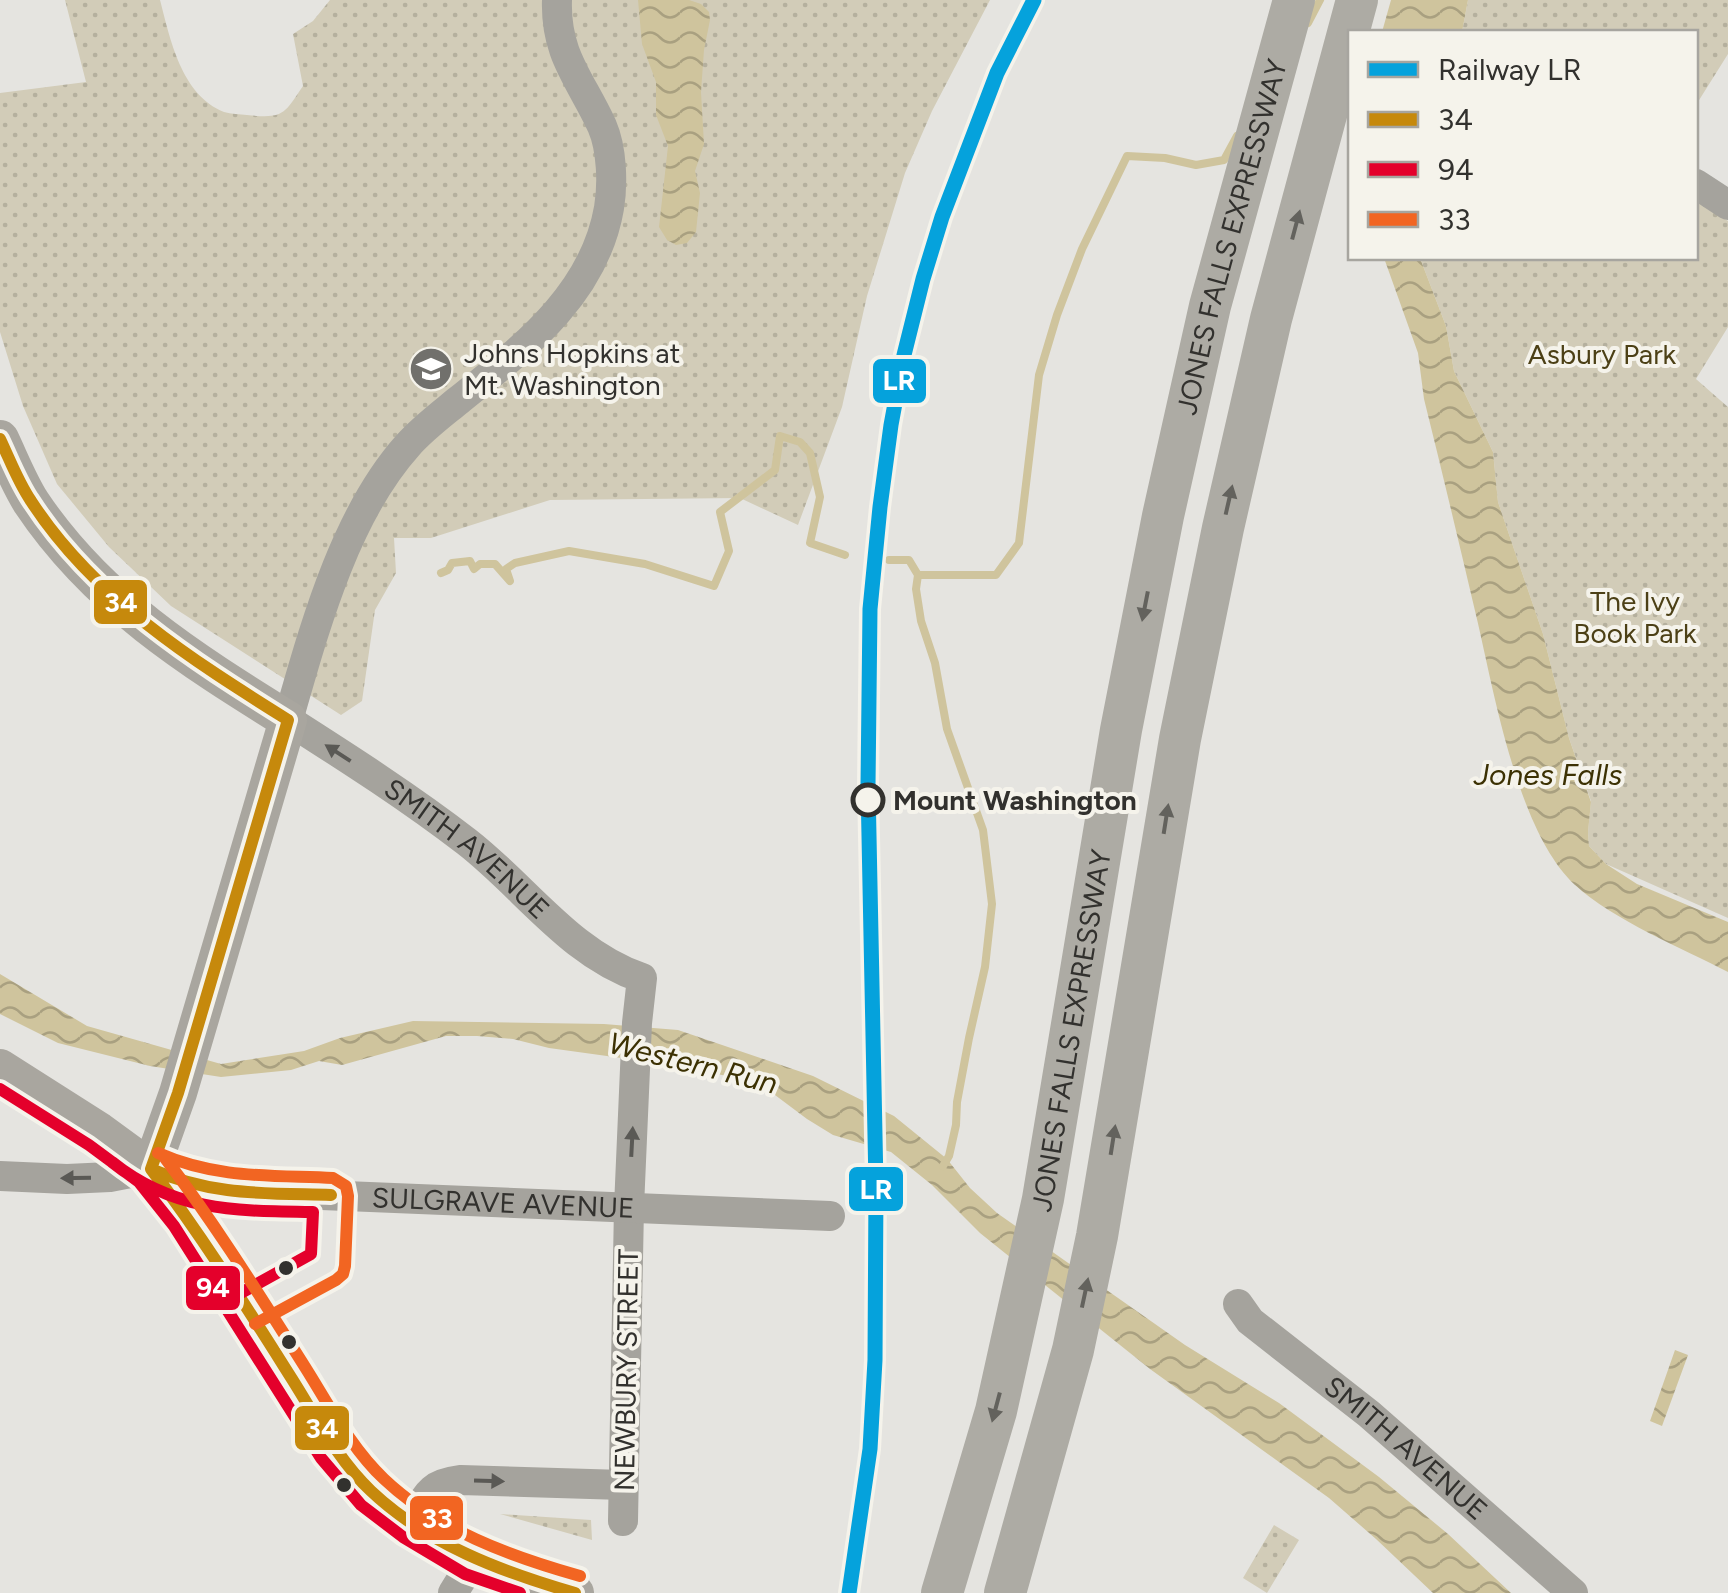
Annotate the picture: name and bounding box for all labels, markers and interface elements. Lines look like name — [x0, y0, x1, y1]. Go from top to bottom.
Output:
legend — [1348, 30, 1698, 260]
text: Railway LR — [1438, 51, 1581, 88]
street label: JONES FALLS EXPRESSWAY — [1169, 55, 1294, 418]
text: 34 — [1438, 101, 1473, 138]
text: 94 — [1438, 151, 1474, 188]
text: 33 — [1438, 201, 1471, 238]
one-way arrow — [1289, 209, 1305, 240]
place label: Johns Hopkins at Mt. Washington — [464, 336, 680, 402]
park label: Asbury Park — [1528, 337, 1677, 371]
school or university icon: Johns Hopkins at Mt. Washington — [408, 346, 454, 392]
line badge: LR — [871, 357, 928, 405]
text: LR — [882, 363, 916, 397]
one-way arrow — [1222, 484, 1237, 515]
line badge: 34 — [92, 578, 149, 626]
park label: The Ivy Book Park — [1573, 584, 1697, 650]
text: 34 — [104, 585, 138, 619]
one-way arrow — [1137, 591, 1153, 622]
one-way arrow — [324, 744, 352, 762]
water label: Jones Falls — [1473, 756, 1622, 793]
street label: SMITH AVENUE — [378, 771, 557, 926]
place label: Mount Washington — [893, 783, 1137, 817]
marker: Mount Washington — [852, 784, 884, 816]
one-way arrow — [1159, 803, 1174, 834]
street label: JONES FALLS EXPRESSWAY — [1024, 847, 1118, 1214]
water label: Western Run — [605, 1024, 781, 1102]
one-way arrow — [1106, 1123, 1122, 1155]
one-way arrow — [624, 1126, 640, 1158]
line badge: LR — [847, 1165, 905, 1213]
one-way arrow — [59, 1170, 91, 1186]
text: LR — [859, 1172, 893, 1206]
street label: SULGRAVE AVENUE — [371, 1180, 635, 1225]
street label: NEWBURY STREET — [607, 1248, 645, 1491]
unlabelled marker — [276, 1258, 296, 1278]
line badge: 94 — [184, 1264, 242, 1312]
text: 94 — [196, 1270, 230, 1304]
one-way arrow — [1078, 1277, 1094, 1308]
unlabelled marker — [279, 1332, 299, 1352]
street label: SMITH AVENUE — [1318, 1369, 1494, 1527]
one-way arrow — [988, 1392, 1004, 1423]
line badge: 34 — [293, 1404, 351, 1452]
text: 34 — [305, 1411, 339, 1445]
one-way arrow — [473, 1474, 505, 1490]
unlabelled marker — [334, 1475, 354, 1495]
line badge: 33 — [408, 1494, 465, 1542]
text: 33 — [421, 1501, 453, 1535]

